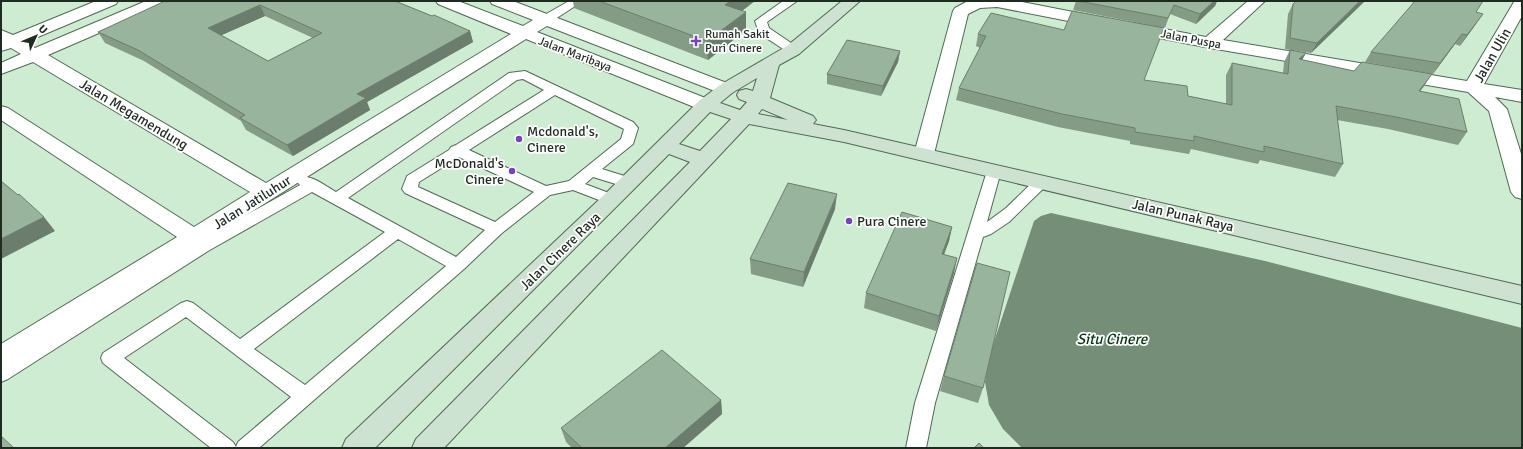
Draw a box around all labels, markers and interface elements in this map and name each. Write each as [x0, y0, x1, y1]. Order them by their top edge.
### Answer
north arrow [16, 16, 56, 56]
text: U [36, 22, 50, 37]
street label: Jalan Ulin [1470, 25, 1515, 85]
street label: Jalan Puspa [1160, 26, 1222, 53]
place label: Rumah Sakit Puri Cinere [705, 27, 769, 56]
street label: Jalan Maribaya [536, 34, 614, 75]
marker: Rumah Sakit Puri Cinere [690, 35, 702, 47]
street label: Jalan Megamendung [76, 75, 191, 154]
place label: Mcdonald's, Cinere [527, 123, 599, 156]
marker: Mcdonald's, Cinere [514, 134, 524, 144]
place label: McDonald's Cinere [435, 155, 504, 188]
marker: McDonald's Cinere [507, 166, 517, 176]
street label: Jalan Jatiluhur [210, 171, 295, 233]
street label: Jalan Punak Raya [1130, 196, 1235, 235]
street label: Jalan Cinere Raya [516, 209, 604, 294]
place label: Pura Cinere [857, 213, 926, 230]
marker: Pura Cinere [844, 216, 854, 226]
water label: Situ Cinere [1077, 330, 1149, 348]

